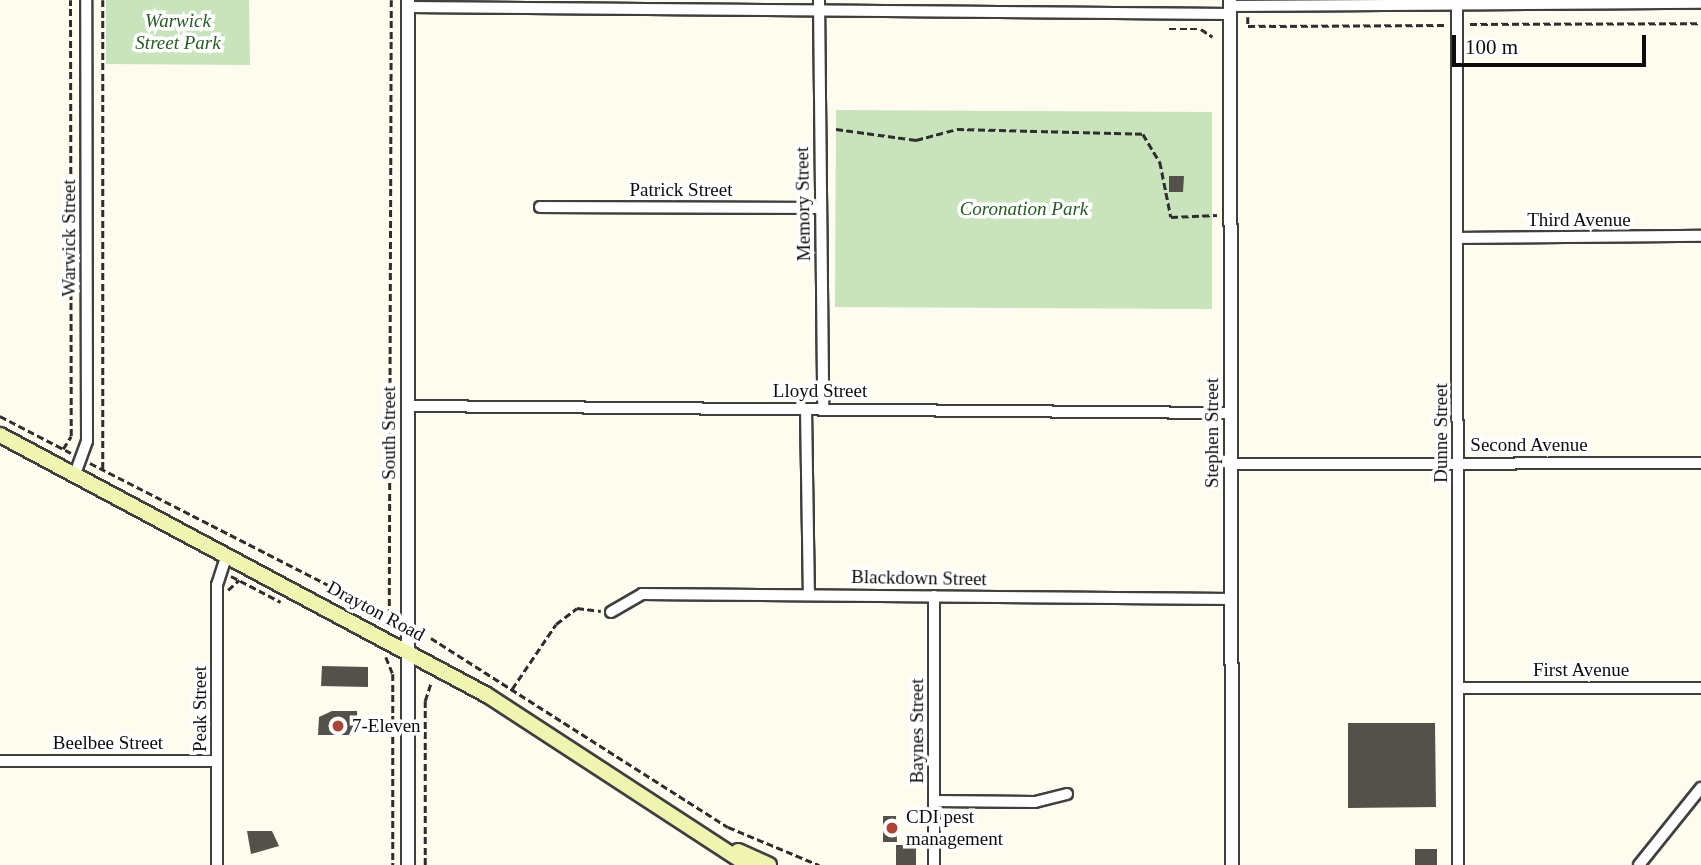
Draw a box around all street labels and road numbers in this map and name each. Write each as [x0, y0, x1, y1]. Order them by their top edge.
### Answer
street label: Memory Street [791, 147, 815, 261]
street label: Warwick Street [58, 179, 80, 297]
street label: Patrick Street [630, 179, 732, 201]
street label: Third Avenue [1527, 209, 1631, 231]
street label: Stephen Street [1201, 378, 1223, 488]
street label: Lloyd Street [773, 380, 867, 402]
street label: Dunne Street [1430, 383, 1452, 483]
street label: South Street [378, 386, 400, 480]
street label: Second Avenue [1470, 434, 1588, 456]
street label: Blackdown Street [851, 565, 987, 591]
street label: Drayton Road [323, 576, 429, 646]
street label: First Avenue [1532, 659, 1630, 681]
street label: Peak Street [189, 666, 211, 752]
street label: Baynes Street [906, 678, 928, 784]
street label: Beelbee Street [53, 732, 163, 754]

